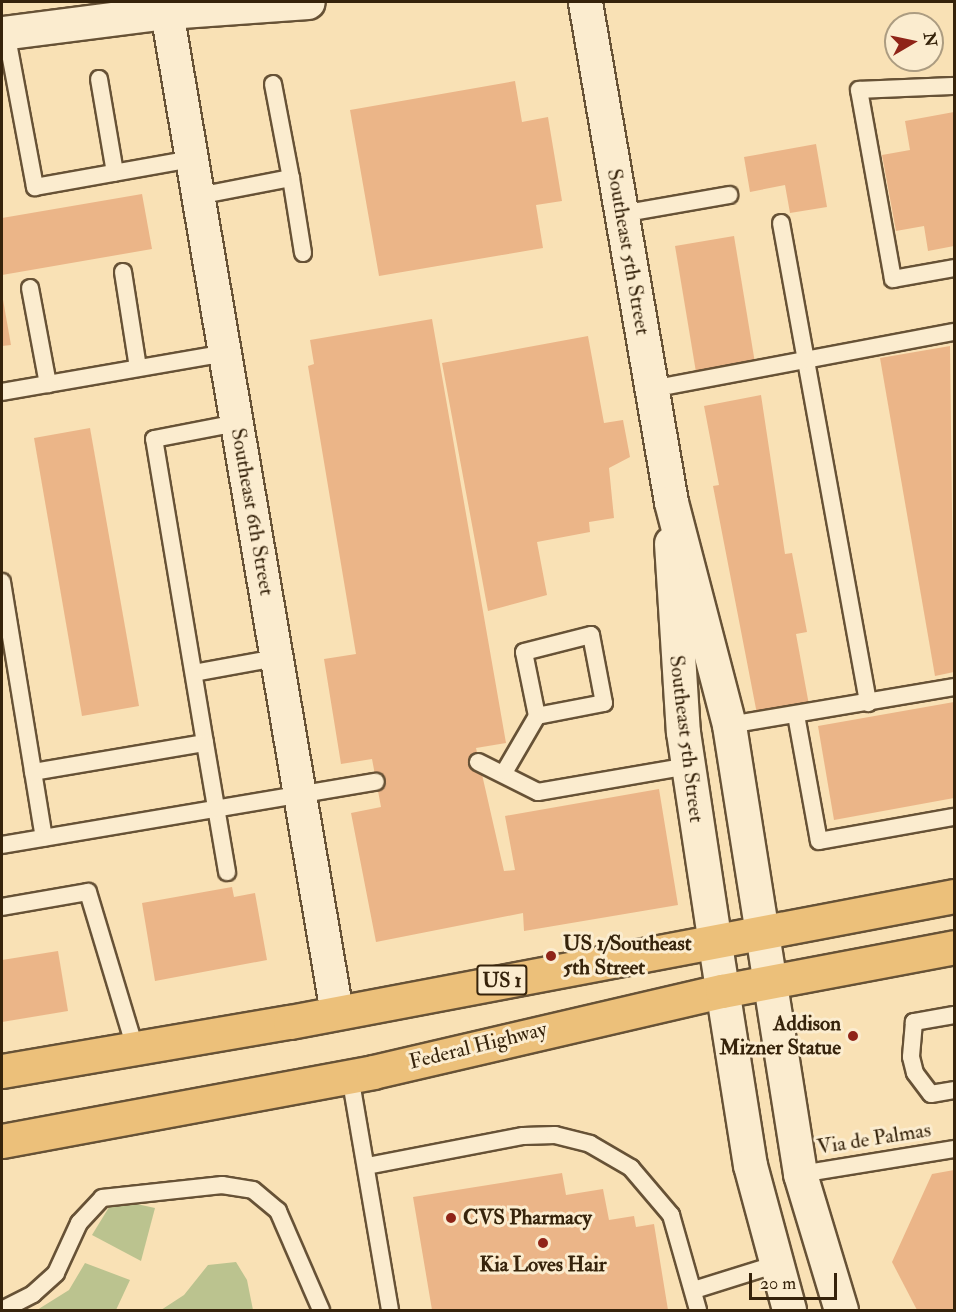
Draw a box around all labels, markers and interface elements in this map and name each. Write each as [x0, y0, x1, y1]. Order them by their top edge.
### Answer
north arrow [884, 12, 944, 72]
text: N [919, 31, 941, 48]
street label: Southeast 5th Street [601, 167, 655, 337]
street label: Southeast 6th Street [225, 426, 279, 598]
street label: Southeast 5th Street [663, 654, 709, 824]
place label: US 1/Southeast 5th Street [563, 931, 691, 981]
marker: US 1/Southeast 5th Street [544, 949, 558, 963]
road number: US 1 [475, 963, 529, 997]
place label: Addison Mizner Statue [720, 1011, 841, 1061]
street label: Federal Highway [406, 1017, 550, 1075]
marker: Addison Mizner Statue [846, 1029, 860, 1043]
street label: Via de Palmas [815, 1118, 933, 1160]
place label: CVS Pharmacy [463, 1205, 592, 1231]
marker: CVS Pharmacy [444, 1211, 458, 1225]
marker: Kia Loves Hair [536, 1236, 550, 1250]
place label: Kia Loves Hair [479, 1252, 607, 1278]
scale bar [752, 1261, 840, 1299]
text: 20 m [760, 1272, 796, 1295]

